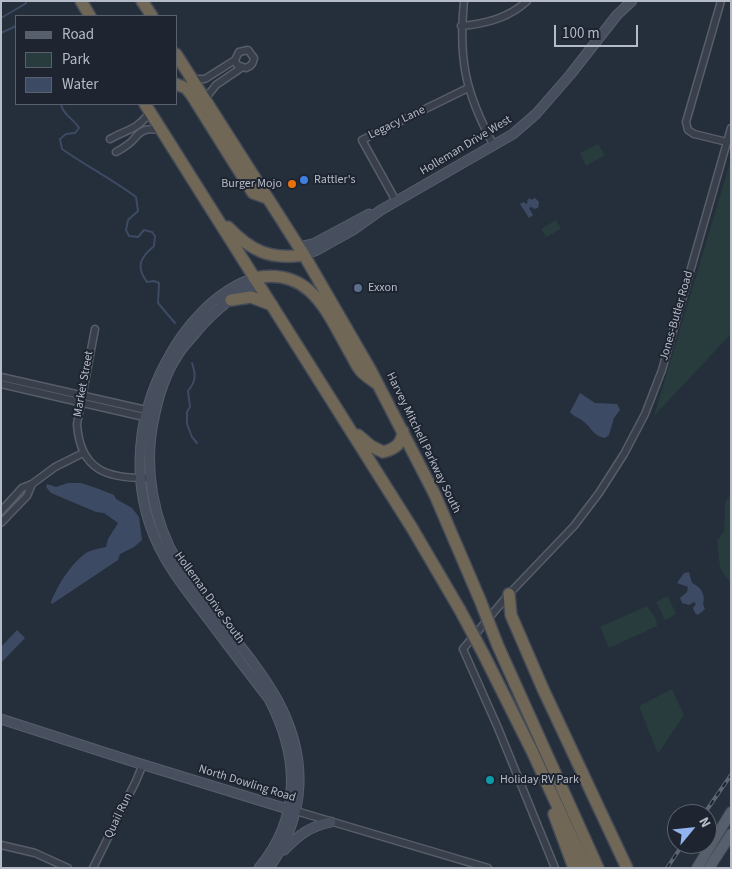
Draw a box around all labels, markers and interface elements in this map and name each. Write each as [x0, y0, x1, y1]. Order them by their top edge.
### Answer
legend [15, 15, 178, 105]
scale bar [557, 15, 641, 47]
text: 100 m [562, 23, 600, 44]
text: Road [62, 24, 94, 45]
text: Park [62, 49, 90, 70]
text: Water [62, 74, 98, 95]
street label: Legacy Lane [366, 103, 428, 143]
street label: Holleman Drive West [418, 113, 514, 179]
place label: Rattler's [314, 173, 355, 187]
marker: Rattler's [298, 174, 310, 186]
place label: Burger Mojo [221, 177, 282, 191]
marker: Burger Mojo [286, 178, 298, 190]
street label: Jones-Butler Road [657, 270, 697, 362]
place label: Exxon [368, 281, 398, 295]
marker: Exxon [352, 282, 364, 294]
street label: Market Street [71, 350, 97, 418]
street label: Harvey Mitchell Parkway South [383, 370, 463, 516]
street label: Holleman Drive South [171, 549, 247, 647]
street label: North Dowling Road [197, 762, 297, 806]
place label: Holiday RV Park [500, 773, 579, 787]
marker: Holiday RV Park [484, 774, 496, 786]
street label: Quail Run [102, 791, 136, 841]
north arrow [667, 804, 717, 854]
text: N [693, 814, 715, 831]

